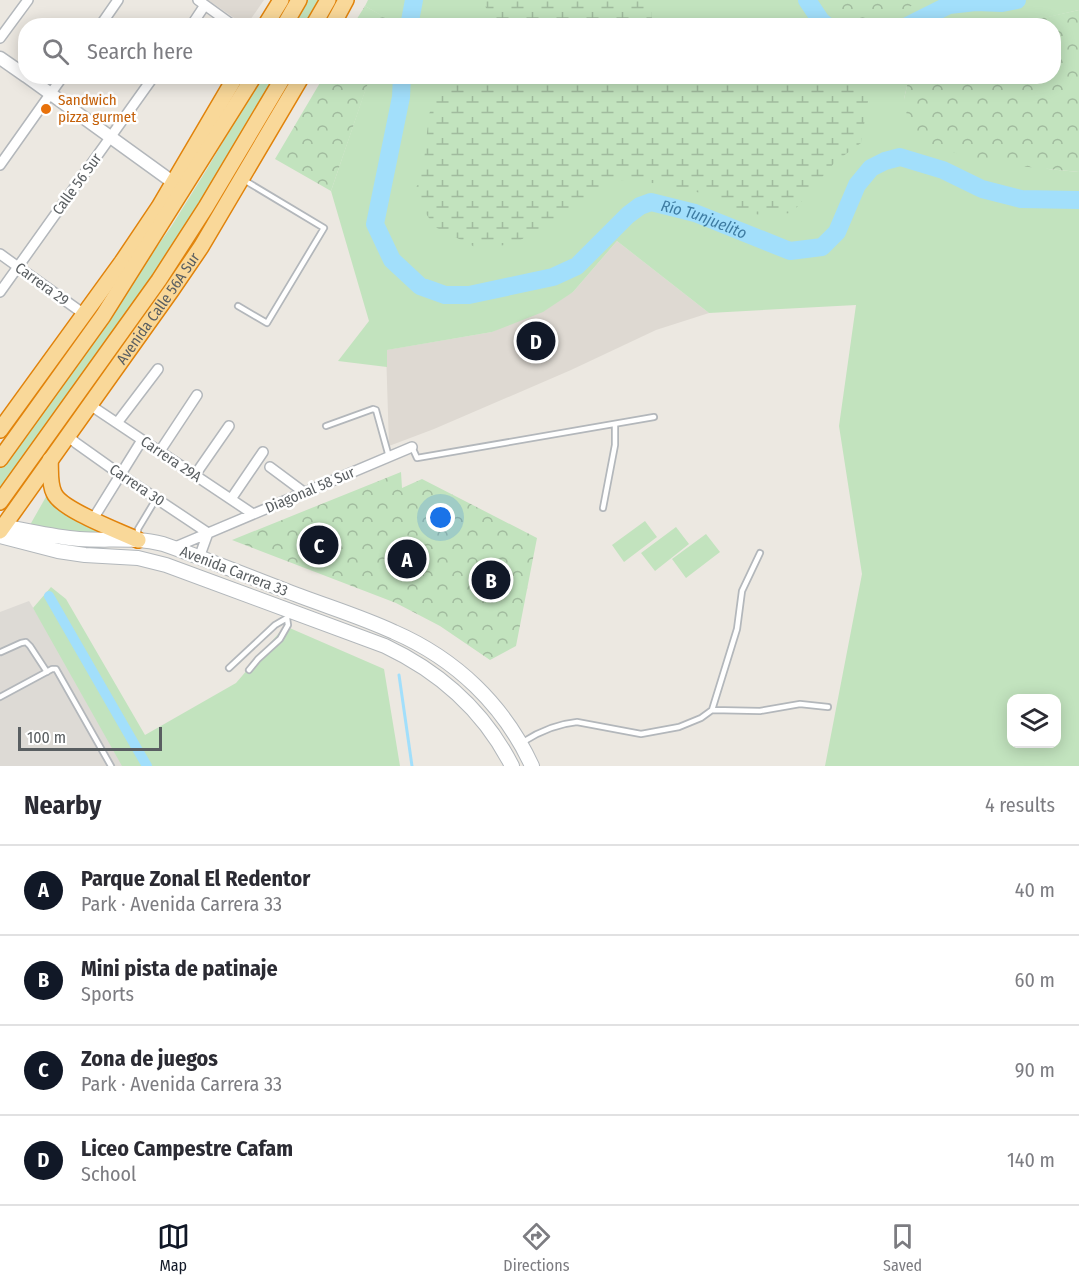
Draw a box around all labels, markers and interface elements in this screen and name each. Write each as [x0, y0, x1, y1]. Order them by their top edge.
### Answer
search box [18, 18, 1061, 84]
icon: search [39, 35, 72, 68]
text: Search here [87, 38, 193, 65]
place label: Sandwich pizza gurmet [58, 91, 136, 126]
marker: Sandwich pizza gurmet [39, 102, 53, 116]
street label: Calle 56 Sur [49, 149, 106, 218]
water label: Río Tunjuelito [659, 196, 750, 243]
street label: Avenida Calle 56A Sur [113, 249, 204, 368]
street label: Carrera 29 [12, 259, 72, 309]
pin: D [516, 318, 556, 364]
street label: Carrera 29A [137, 432, 205, 486]
street label: Carrera 30 [106, 460, 168, 510]
street label: Diagonal 58 Sur [263, 463, 358, 517]
your location [426, 503, 455, 532]
pin: C [300, 522, 338, 568]
pin: A [388, 536, 426, 582]
street label: Avenida Carrera 33 [178, 542, 291, 600]
pin: B [472, 558, 510, 602]
map controls [1007, 694, 1061, 748]
button: layers [1007, 694, 1061, 748]
scale bar [18, 724, 162, 752]
text: 100 m [27, 728, 66, 747]
text: Nearby [24, 790, 101, 821]
text: 4 results [985, 793, 1055, 817]
text: Parque Zonal El Redentor [81, 865, 310, 892]
text: A [38, 878, 49, 902]
text: 40 m [1015, 878, 1055, 902]
text: Park · Avenida Carrera 33 [81, 892, 282, 916]
text: Mini pista de patinaje [81, 955, 278, 982]
text: B [38, 968, 49, 992]
text: 60 m [1015, 968, 1055, 992]
text: Sports [81, 982, 134, 1006]
text: Zona de juegos [81, 1045, 218, 1072]
text: C [38, 1058, 49, 1082]
text: 90 m [1015, 1058, 1055, 1082]
text: Park · Avenida Carrera 33 [81, 1072, 282, 1096]
text: Liceo Campestre Cafam [81, 1135, 293, 1162]
text: D [38, 1148, 49, 1172]
text: 140 m [1007, 1148, 1055, 1172]
text: School [81, 1162, 136, 1186]
tab: Map [157, 1220, 190, 1275]
tab: Directions [503, 1220, 570, 1275]
tab: Saved [883, 1220, 922, 1275]

